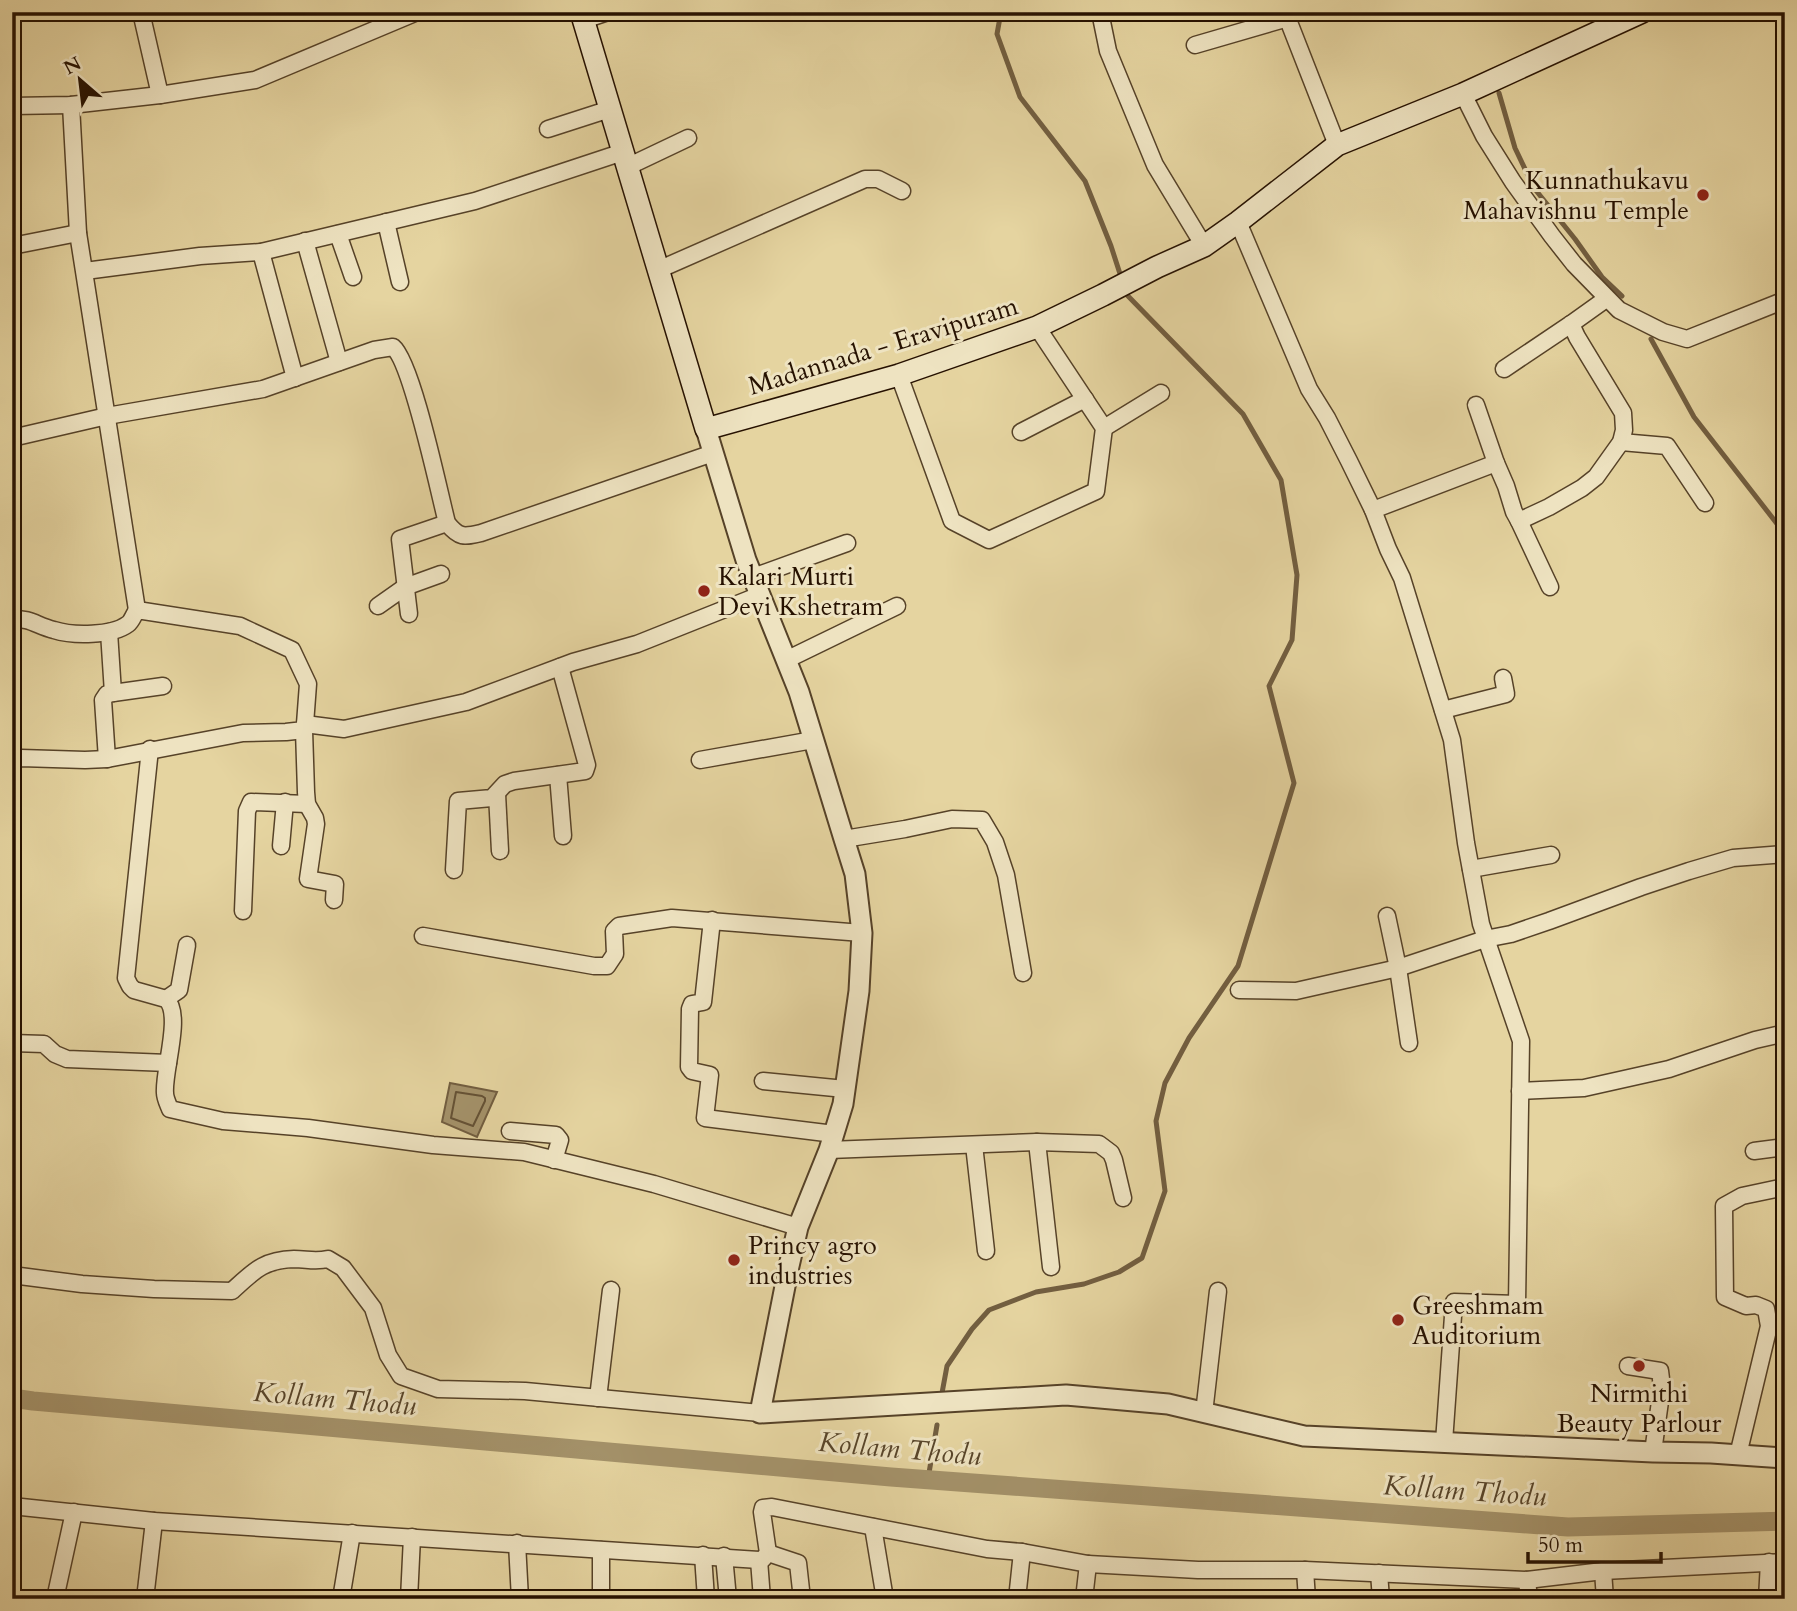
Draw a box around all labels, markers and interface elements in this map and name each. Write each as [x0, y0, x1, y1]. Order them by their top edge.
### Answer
north arrow [46, 46, 116, 116]
text: N [59, 50, 86, 81]
place label: Kunnathukavu Mahavishnu Temple [1463, 163, 1689, 228]
marker: Kunnathukavu Mahavishnu Temple [1695, 187, 1711, 203]
street label: Madannada - Eravipuram [744, 288, 1022, 404]
place label: Kalari Murti Devi Kshetram [718, 559, 883, 624]
marker: Kalari Murti Devi Kshetram [696, 583, 712, 599]
place label: Princy agro industries [748, 1228, 877, 1293]
marker: Princy agro industries [726, 1252, 742, 1268]
place label: Greeshmam Auditorium [1412, 1288, 1544, 1353]
marker: Greeshmam Auditorium [1390, 1312, 1406, 1328]
marker: Nirmithi Beauty Parlour [1631, 1358, 1647, 1374]
water label: Kollam Thodu [252, 1373, 418, 1425]
place label: Nirmithi Beauty Parlour [1557, 1376, 1722, 1441]
water label: Kollam Thodu [817, 1423, 983, 1475]
water label: Kollam Thodu [1382, 1466, 1548, 1516]
scale bar [1528, 1520, 1660, 1564]
text: 50 m [1538, 1531, 1583, 1560]

